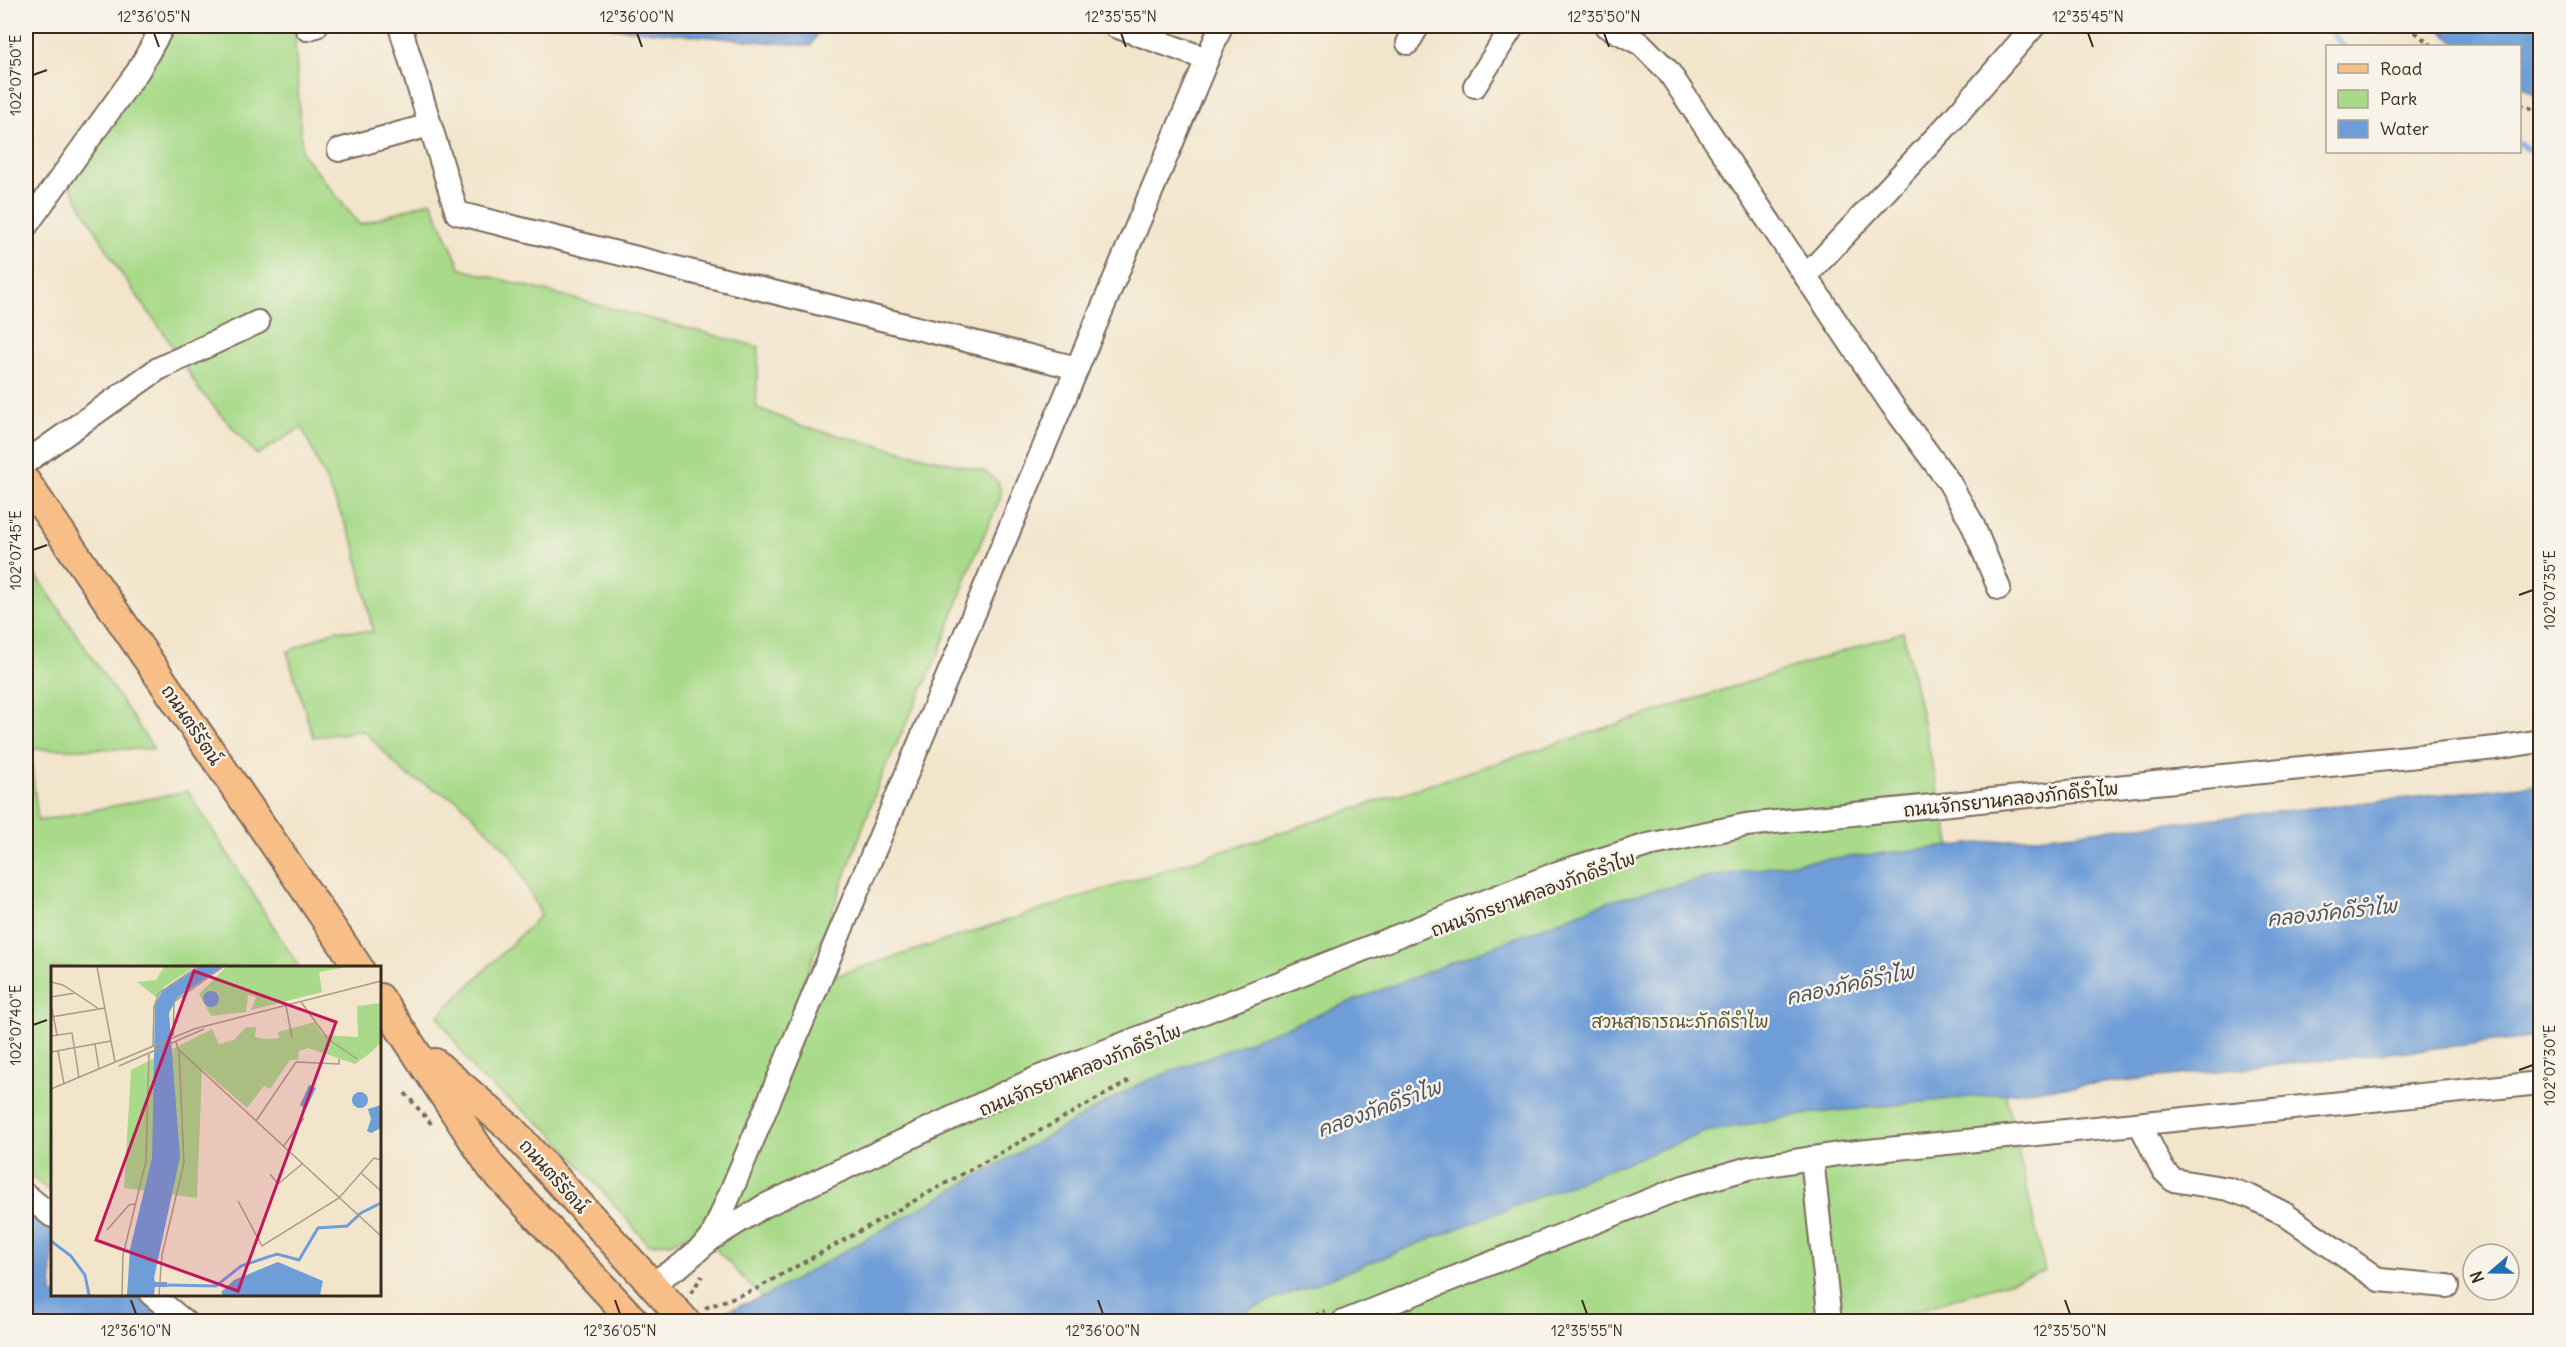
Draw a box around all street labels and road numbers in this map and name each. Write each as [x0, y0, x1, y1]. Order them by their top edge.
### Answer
street label: ถนนตรีรัตน์ [157, 680, 228, 770]
street label: ถนนจักรยานคลองภักดีรำไพ [1902, 775, 2120, 822]
street label: ถนนจักรยานคลองภักดีรำไพ [1427, 845, 1639, 942]
street label: ถนนจักรยานคลองภักดีรำไพ [975, 1018, 1185, 1121]
street label: ถนนตรีรัตน์ [515, 1133, 594, 1218]

